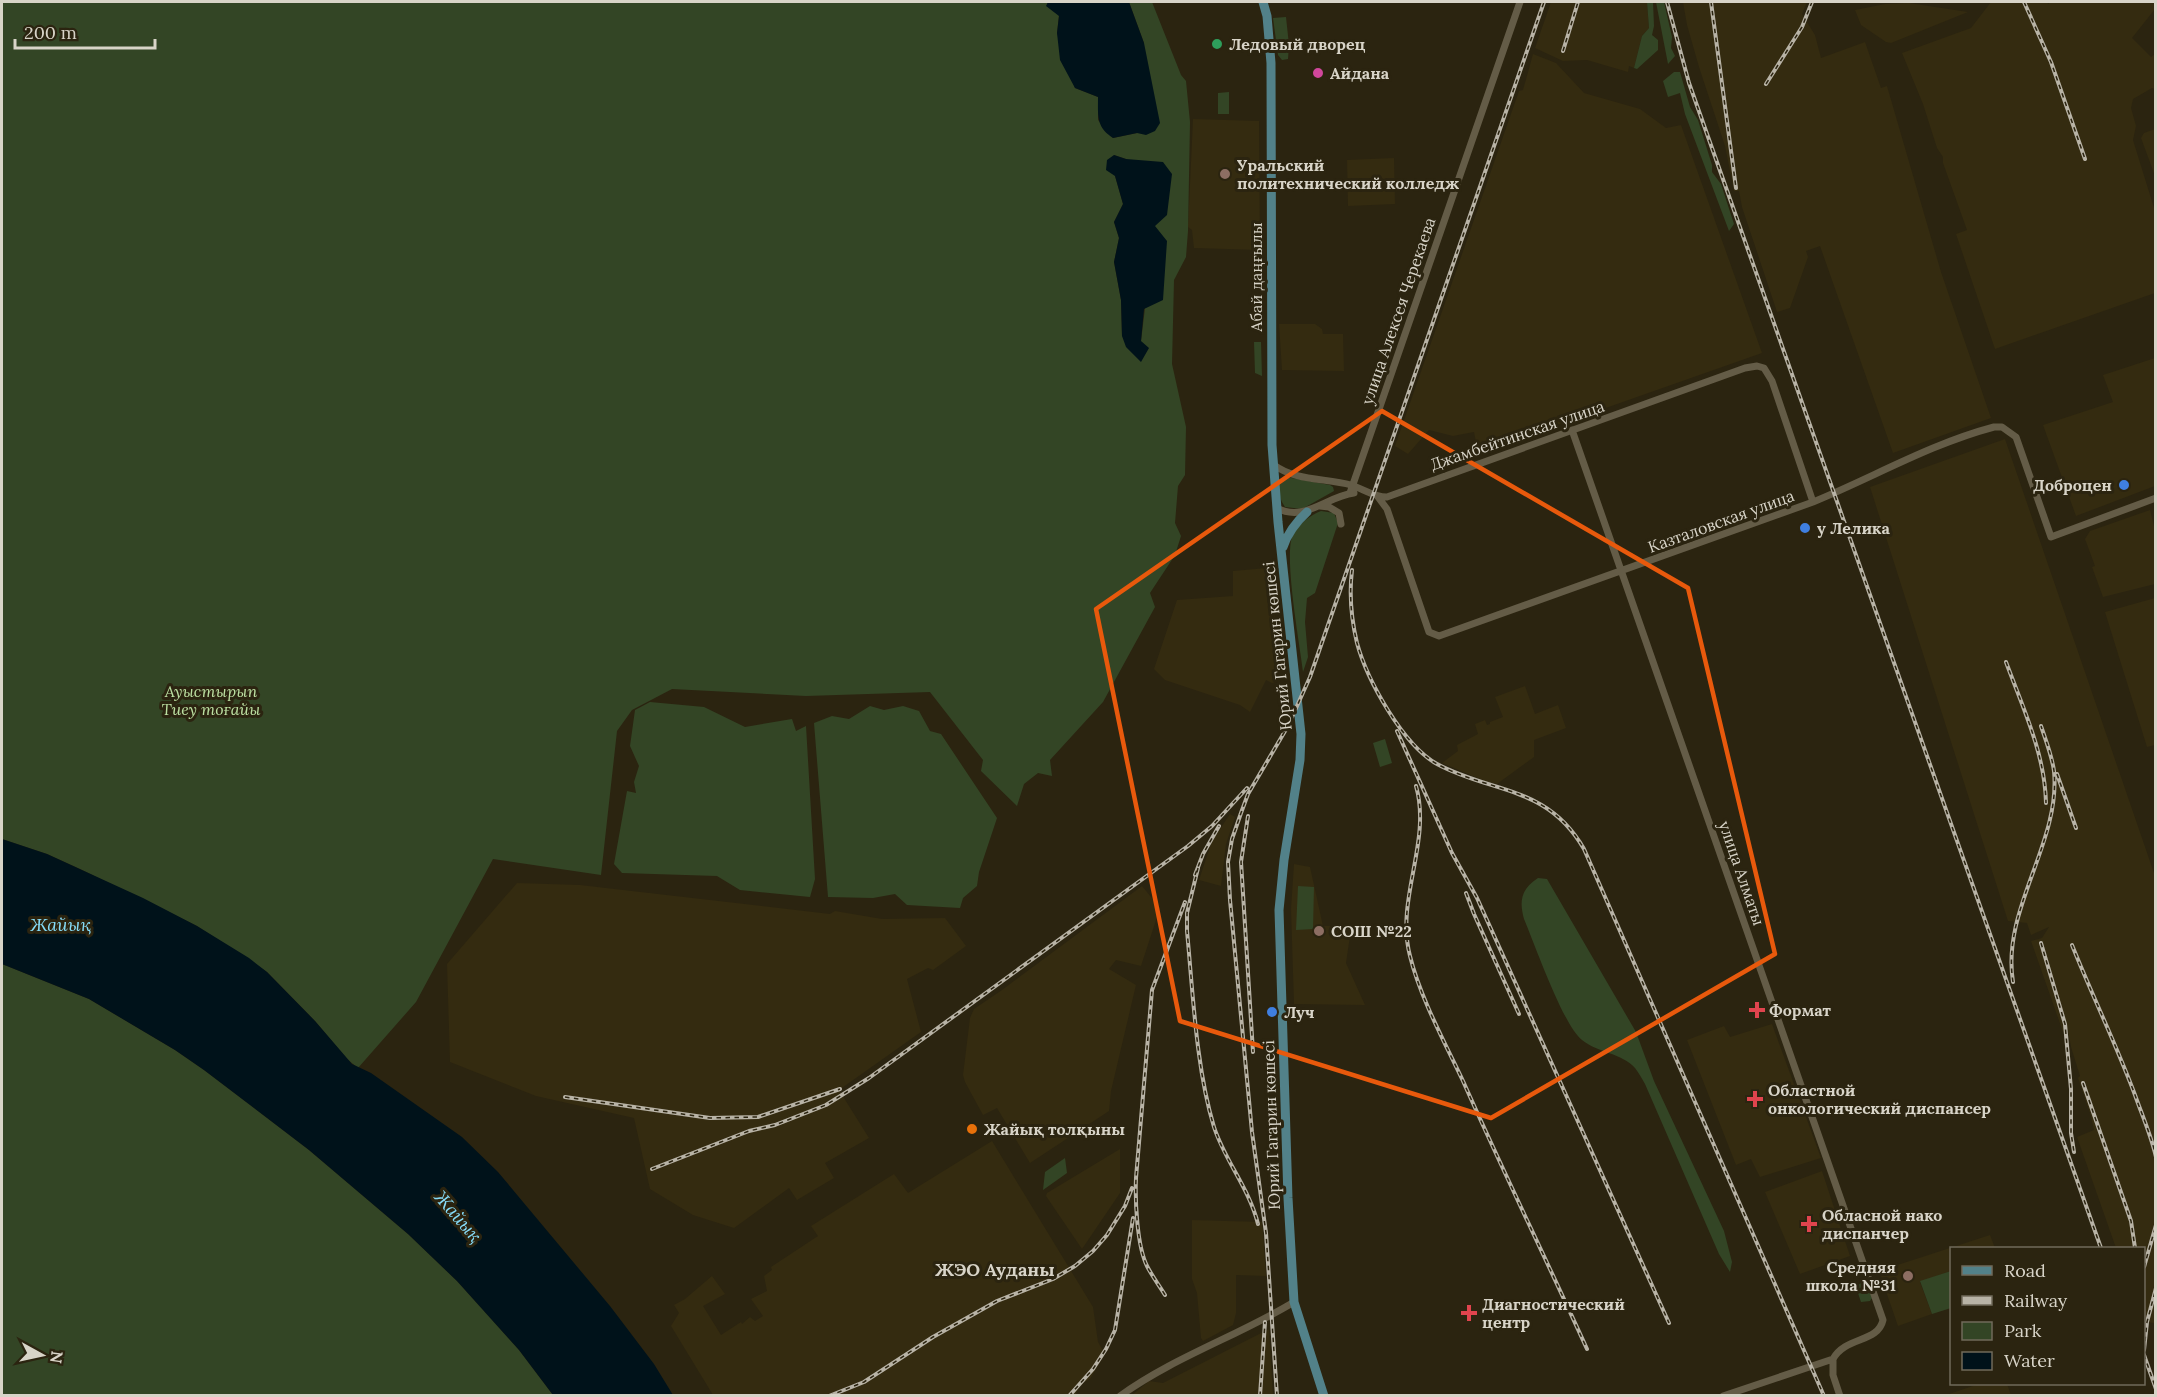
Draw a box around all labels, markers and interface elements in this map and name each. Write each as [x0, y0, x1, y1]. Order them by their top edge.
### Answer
scale bar [15, 12, 154, 50]
text: 200 m [24, 21, 77, 44]
place label: Ледовый дворец [1229, 34, 1365, 54]
marker: Ледовый дворец [1210, 37, 1224, 51]
place label: Айдана [1330, 63, 1390, 83]
marker: Айдана [1311, 66, 1325, 80]
place label: Уральский политехнический колледж [1237, 155, 1459, 193]
marker: Уральский политехнический колледж [1218, 167, 1232, 181]
street label: улица Алексея Черекаева [1357, 215, 1439, 407]
street label: Абай даңғылы [1246, 222, 1266, 333]
street label: Джамбейтинская улица [1427, 396, 1607, 474]
place label: Доброцен [2033, 475, 2112, 495]
marker: Доброцен [2117, 478, 2131, 492]
street label: Казталовская улица [1645, 485, 1797, 557]
place label: у Лелика [1817, 518, 1891, 538]
marker: у Лелика [1798, 521, 1812, 535]
street label: Юрий Гагарин көшесі [1258, 561, 1296, 731]
park label: Ауыстырып Тиеу тоғайы [161, 681, 261, 719]
street label: улица Алматы [1715, 818, 1769, 928]
water label: Жайық [29, 913, 92, 936]
place label: СОШ №22 [1331, 921, 1412, 941]
marker: СОШ №22 [1312, 924, 1326, 938]
place label: Формат [1769, 1000, 1832, 1020]
place label: Луч [1284, 1002, 1314, 1022]
marker: Формат [1750, 1003, 1764, 1017]
marker: Луч [1265, 1005, 1279, 1019]
street label: Юрий Гагарин көшесі [1258, 1040, 1284, 1210]
place label: Областной онкологический диспансер [1768, 1080, 1991, 1118]
marker: Областной онкологический диспансер [1746, 1090, 1764, 1108]
place label: Жайық толқыны [984, 1119, 1125, 1139]
marker: Жайық толқыны [965, 1122, 979, 1136]
water label: Жайық [429, 1185, 487, 1247]
place label: Обласной нако диспанчер [1822, 1205, 1942, 1243]
marker: Обласной нако диспанчер [1800, 1215, 1818, 1233]
legend [1950, 1247, 2145, 1385]
place label: Средняя школа №31 [1806, 1257, 1896, 1295]
district label: ЖЭО Ауданы [935, 1258, 1055, 1281]
text: Road [2004, 1259, 2046, 1282]
marker: Средняя школа №31 [1901, 1269, 1915, 1283]
text: Railway [2004, 1289, 2068, 1312]
place label: Диагностический центр [1482, 1294, 1625, 1332]
marker: Диагностический центр [1460, 1304, 1478, 1322]
text: Park [2004, 1319, 2042, 1342]
north arrow [12, 1325, 72, 1385]
text: Water [2004, 1349, 2055, 1372]
text: N [46, 1350, 68, 1365]

